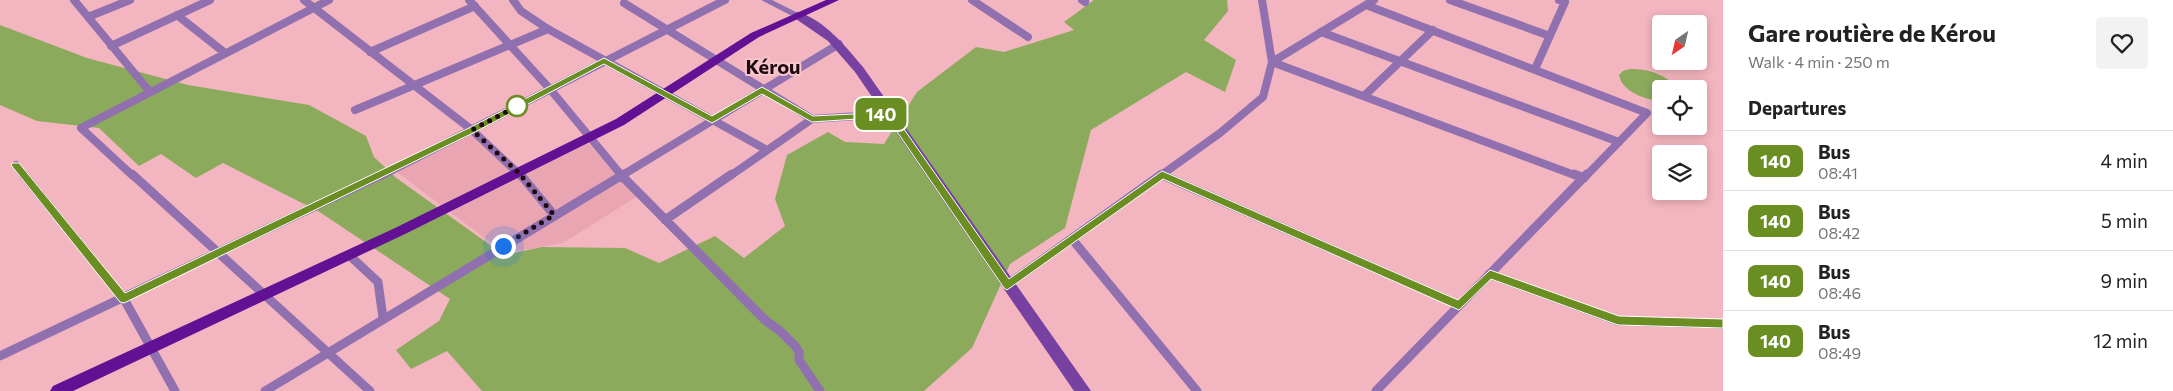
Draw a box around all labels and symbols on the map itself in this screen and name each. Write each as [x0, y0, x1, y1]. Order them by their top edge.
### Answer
north arrow [1652, 15, 1708, 70]
district label: Kérou [746, 54, 801, 78]
unlabelled marker [506, 95, 528, 117]
line badge: 140 [852, 98, 910, 130]
your location [491, 234, 516, 259]

